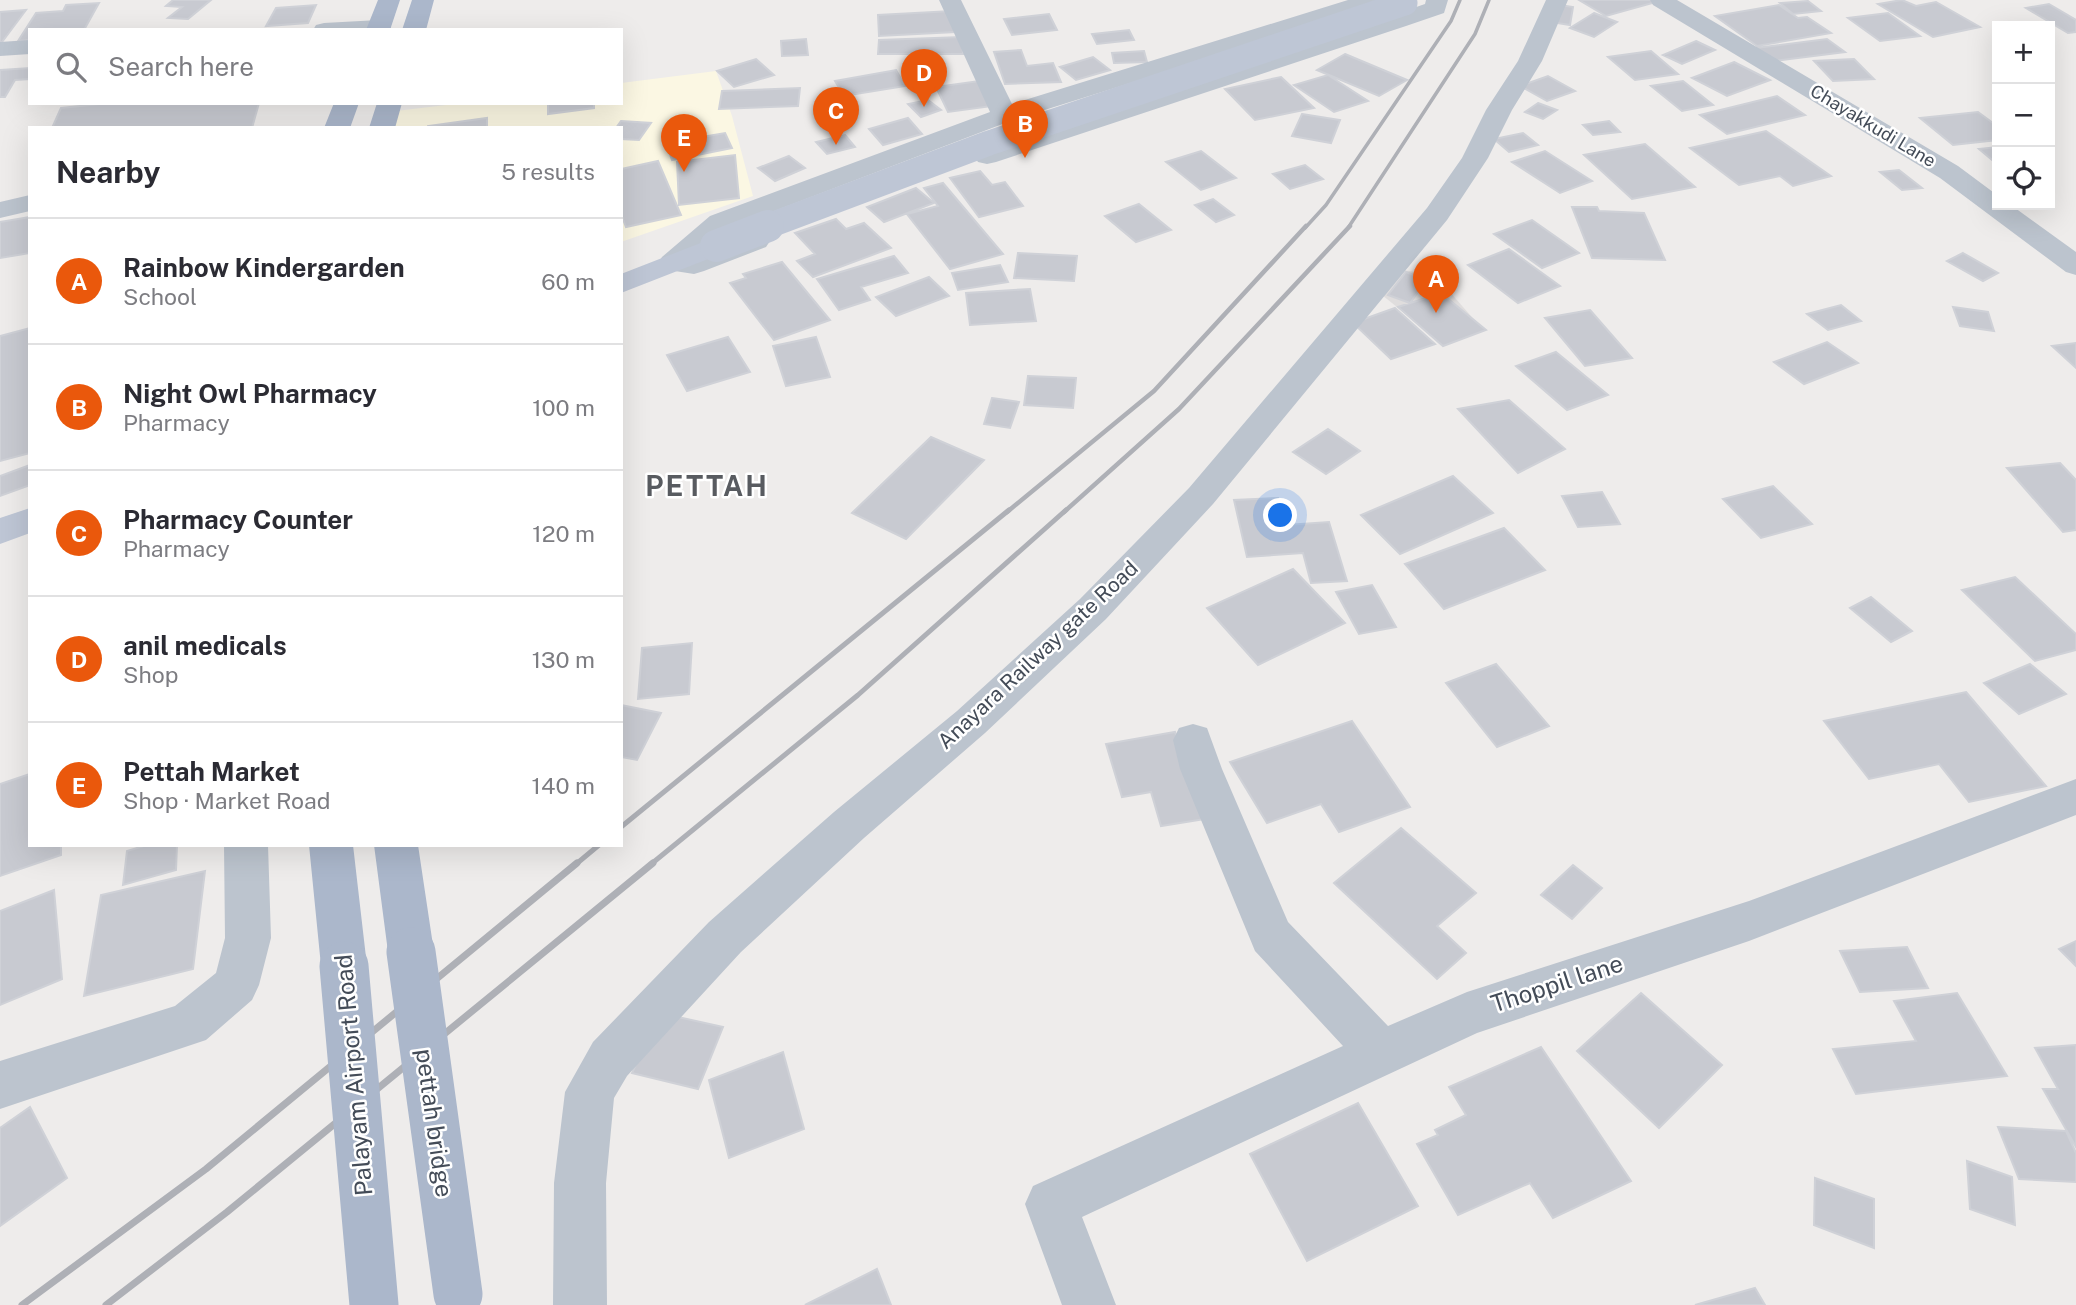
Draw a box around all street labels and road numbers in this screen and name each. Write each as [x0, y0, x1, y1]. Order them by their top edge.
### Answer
street label: Chayakkudi Lane [1807, 80, 1940, 171]
street label: Anayara Railway gate Road [932, 555, 1143, 754]
street label: Thoppil lane [1487, 949, 1626, 1018]
street label: Palayam Airport Road [329, 953, 378, 1197]
street label: pettah bridge [411, 1047, 459, 1199]

